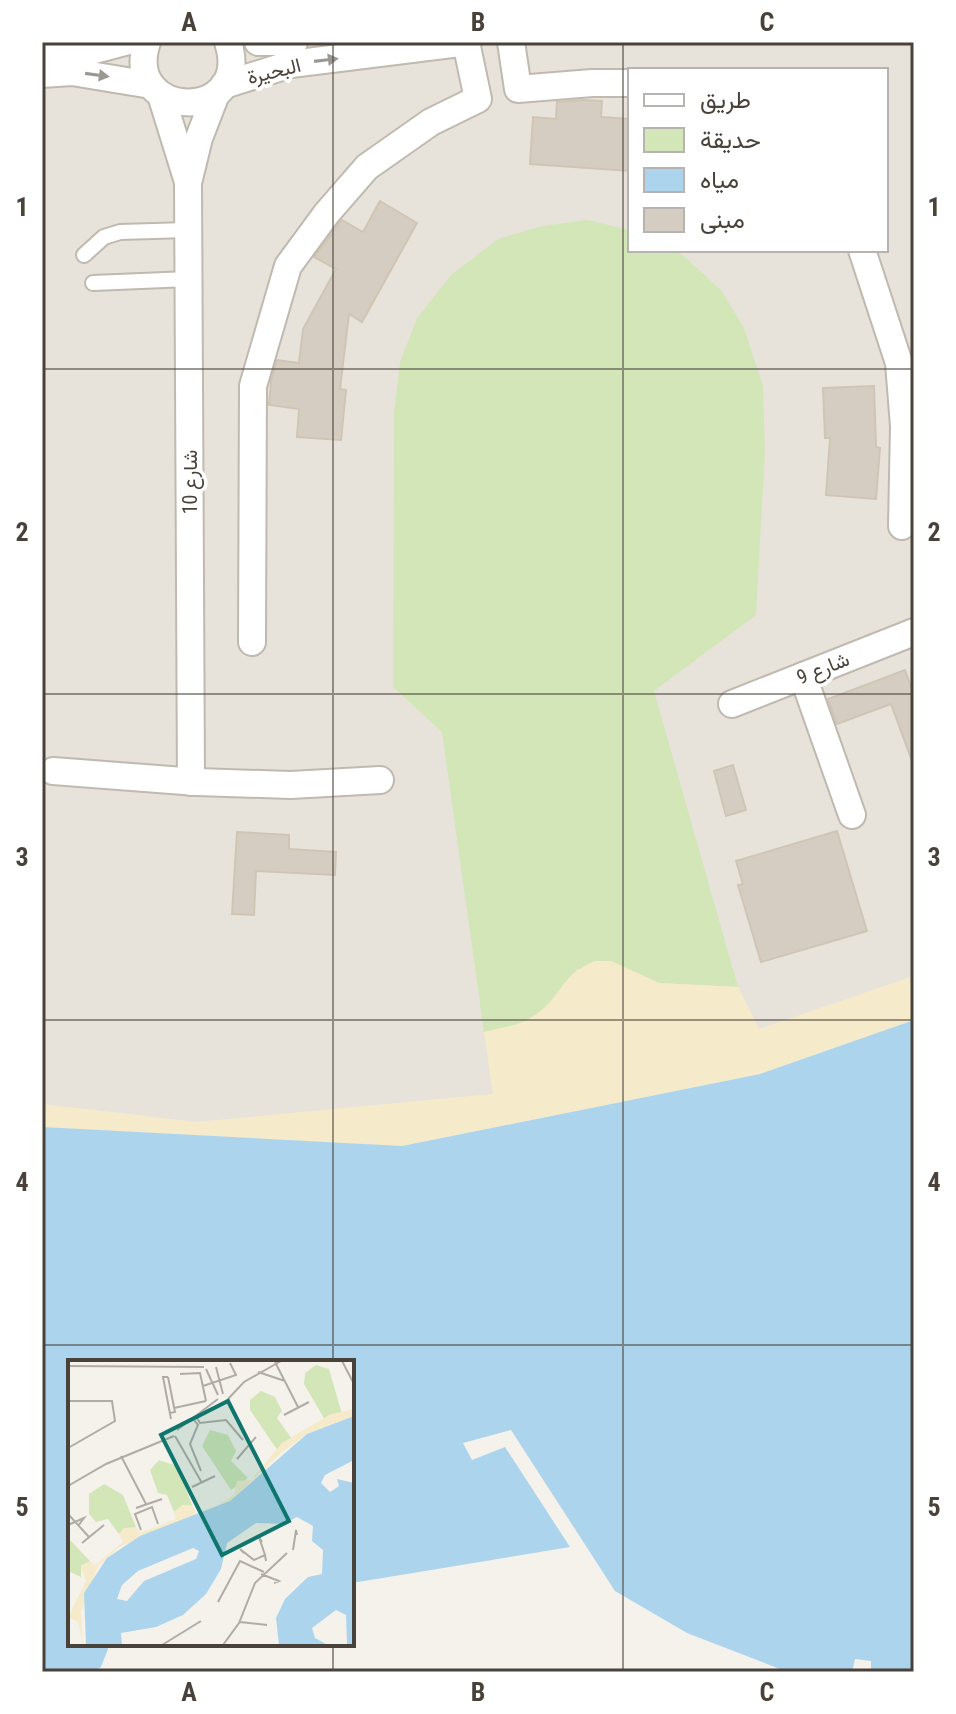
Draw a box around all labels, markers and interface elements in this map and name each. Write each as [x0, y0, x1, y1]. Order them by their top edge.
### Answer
text: A [181, 7, 197, 37]
text: B [471, 7, 485, 37]
text: C [760, 7, 775, 37]
street label: البحيرة [245, 53, 304, 90]
one-way arrow [314, 53, 339, 66]
legend [628, 68, 888, 252]
one-way arrow [85, 69, 110, 82]
text: طريق [700, 86, 751, 115]
text: حديقة [700, 126, 761, 154]
text: مياه [700, 166, 739, 194]
text: 1 [15, 192, 29, 222]
text: 1 [927, 192, 941, 222]
text: مبنى [700, 206, 745, 234]
street label: شارع 10 [178, 450, 204, 514]
text: 2 [15, 517, 29, 547]
text: 2 [927, 517, 941, 547]
street label: شارع 9 [793, 647, 854, 691]
text: 3 [15, 842, 29, 872]
text: 3 [927, 842, 941, 872]
text: 4 [15, 1167, 29, 1197]
text: 4 [927, 1167, 941, 1197]
inset map [68, 1360, 354, 1646]
text: 5 [15, 1492, 29, 1522]
text: 5 [927, 1492, 941, 1522]
text: A [181, 1677, 197, 1707]
text: B [471, 1677, 485, 1707]
text: C [760, 1677, 775, 1707]

